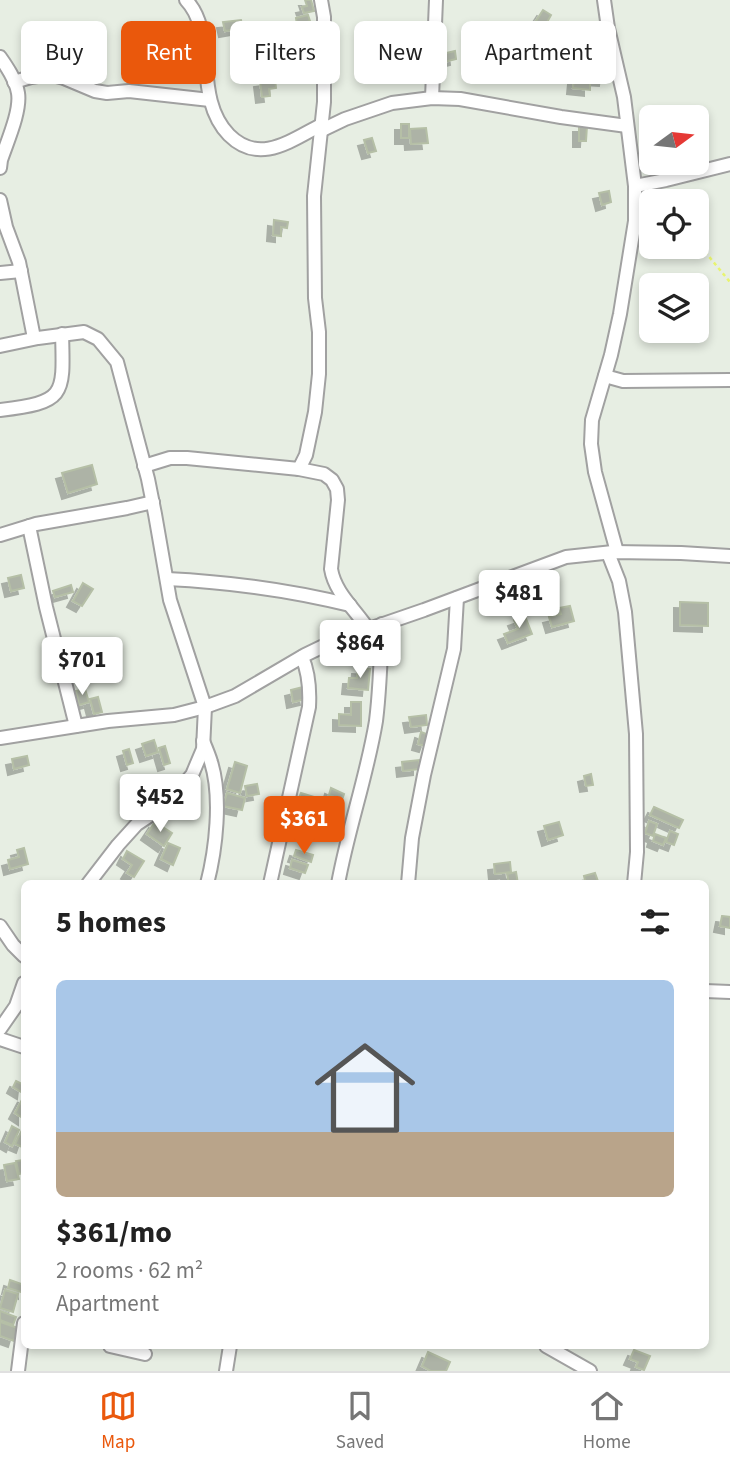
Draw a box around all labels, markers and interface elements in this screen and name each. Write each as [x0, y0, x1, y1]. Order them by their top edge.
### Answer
chip: Buy [21, 21, 107, 84]
chip: Rent [121, 21, 216, 84]
chip: Filters [230, 21, 340, 84]
chip: New [354, 21, 447, 84]
chip: Apartment [461, 21, 616, 84]
north arrow [639, 105, 709, 175]
map controls [639, 105, 709, 343]
button: locate [639, 189, 709, 259]
button: layers [639, 273, 709, 343]
pin: $481 [478, 570, 560, 630]
text: $481 [495, 576, 543, 609]
pin: $864 [319, 620, 401, 680]
text: $864 [336, 626, 384, 659]
pin: $701 [41, 638, 123, 697]
text: $701 [58, 643, 106, 676]
pin: $452 [119, 774, 201, 834]
text: $452 [136, 780, 184, 813]
pin: $361 [263, 796, 345, 856]
text: $361 [280, 802, 328, 835]
text: 5 homes [56, 901, 166, 944]
icon: filters [636, 903, 674, 941]
icon: home [302, 1025, 428, 1151]
text: $361/mo [56, 1211, 172, 1254]
text: 2 rooms · 62 m² [56, 1254, 203, 1287]
text: Apartment [56, 1287, 159, 1320]
tab: Map [99, 1387, 137, 1456]
tab: Saved [336, 1387, 384, 1456]
tab: Home [583, 1387, 631, 1456]

